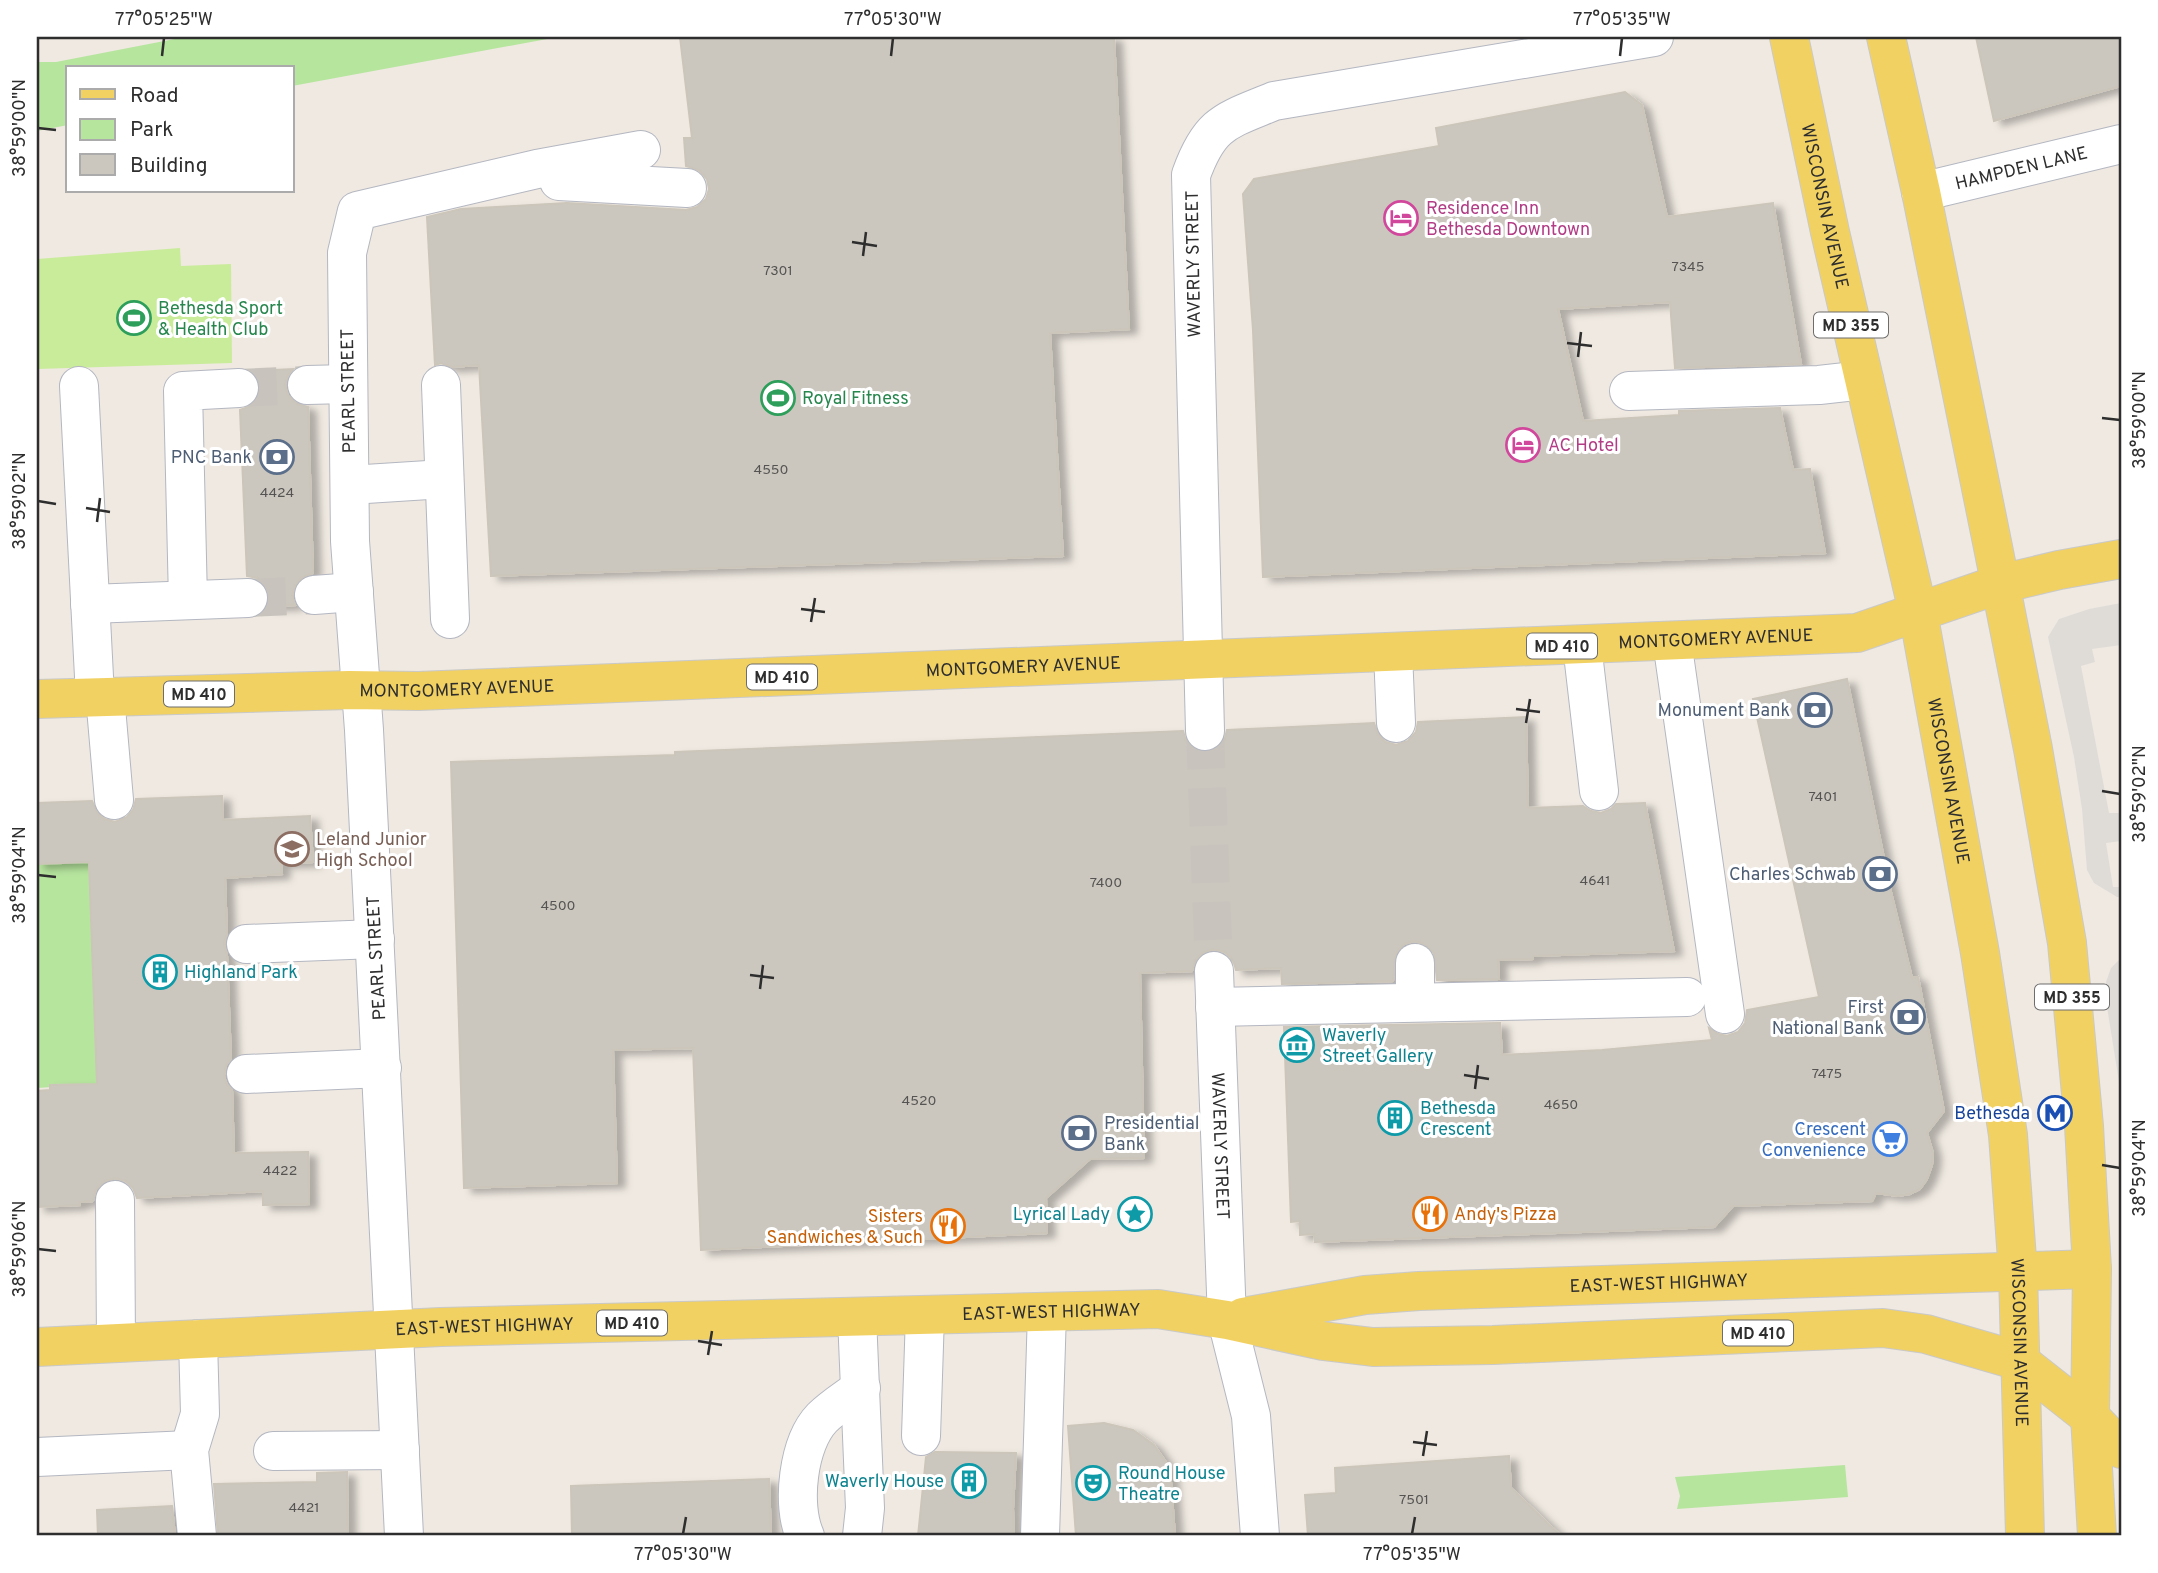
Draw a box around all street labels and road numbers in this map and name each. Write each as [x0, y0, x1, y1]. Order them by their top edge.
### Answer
street label: WISCONSIN AVENUE [1795, 122, 1853, 292]
street label: HAMPDEN LANE [1953, 142, 2090, 196]
street label: WAVERLY STREET [1182, 190, 1207, 338]
road number: MD 355 [1814, 312, 1888, 338]
street label: PEARL STREET [337, 328, 362, 454]
street label: MONTGOMERY AVENUE [1618, 625, 1814, 656]
road number: MD 410 [1527, 634, 1597, 659]
street label: MONTGOMERY AVENUE [925, 653, 1121, 684]
road number: MD 410 [747, 664, 817, 690]
street label: MONTGOMERY AVENUE [359, 676, 555, 704]
road number: MD 410 [164, 681, 234, 706]
street label: WISCONSIN AVENUE [1921, 696, 1974, 866]
street label: PEARL STREET [363, 895, 392, 1021]
road number: MD 355 [2035, 984, 2109, 1009]
street label: WAVERLY STREET [1205, 1072, 1233, 1220]
street label: WISCONSIN AVENUE [2004, 1258, 2032, 1427]
street label: EAST-WEST HIGHWAY [1569, 1270, 1748, 1299]
street label: EAST-WEST HIGHWAY [962, 1299, 1141, 1327]
road number: MD 410 [597, 1310, 667, 1336]
street label: EAST-WEST HIGHWAY [395, 1314, 574, 1342]
road number: MD 410 [1723, 1320, 1793, 1345]

